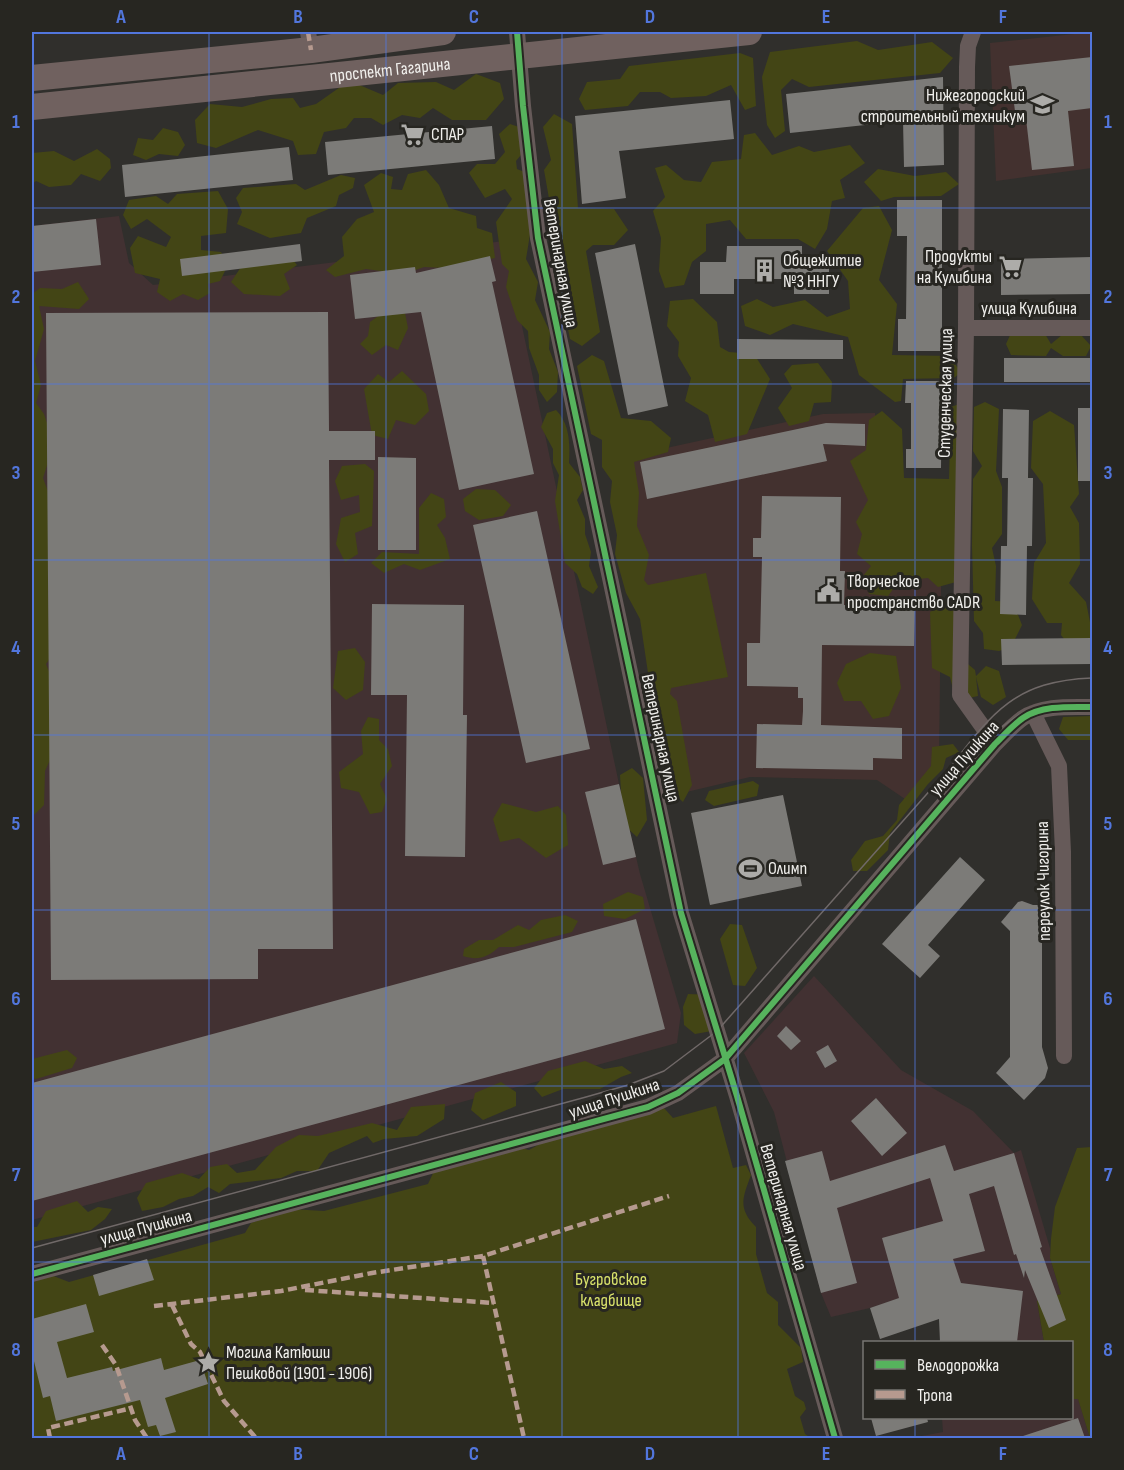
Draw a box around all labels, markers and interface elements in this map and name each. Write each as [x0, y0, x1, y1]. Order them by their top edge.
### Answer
text: A [115, 5, 126, 29]
text: B [293, 5, 303, 29]
text: C [469, 5, 479, 29]
text: D [645, 5, 655, 29]
text: E [822, 5, 830, 29]
text: F [999, 5, 1007, 29]
street label: проспект Гагарина [329, 53, 452, 87]
place label: Нижегородский строительный техникум [861, 85, 1025, 127]
school or university icon: Нижегородский строительный техникум [1030, 92, 1056, 118]
text: 1 [12, 110, 20, 134]
text: 1 [1104, 110, 1112, 134]
supermarket icon: СПАР [400, 121, 426, 147]
place label: СПАР [431, 124, 465, 145]
street label: Ветеринарная улица [539, 197, 582, 329]
place label: Продукты на Кулибина [917, 246, 992, 288]
place label: Общежитие №3 ННГУ [783, 250, 862, 292]
supermarket icon: Продукты на Кулибина [997, 253, 1023, 279]
building icon: Общежитие №3 ННГУ [752, 257, 778, 283]
text: 2 [12, 285, 20, 309]
text: 2 [1104, 285, 1112, 309]
street label: улица Кулибина [981, 298, 1077, 319]
street label: Студенческая улица [934, 328, 957, 458]
text: 3 [12, 461, 21, 485]
text: 3 [1104, 461, 1113, 485]
place label: Творческое пространство CADR [847, 571, 980, 613]
public building icon: Творческое пространство CADR [816, 578, 842, 604]
text: 4 [11, 636, 21, 660]
text: 4 [1103, 636, 1113, 660]
street label: Ветеринарная улица [637, 672, 684, 804]
street label: улица Пушкина [925, 716, 1004, 800]
text: 5 [12, 812, 21, 836]
text: 5 [1104, 812, 1113, 836]
street label: переулок Чигорина [1032, 821, 1055, 941]
sports icon: Олимп [737, 855, 763, 881]
place label: Олимп [768, 858, 807, 879]
text: 6 [11, 987, 21, 1011]
text: 6 [1103, 987, 1113, 1011]
street label: улица Пушкина [566, 1074, 662, 1123]
street label: Ветеринарная улица [755, 1142, 812, 1273]
text: 7 [12, 1163, 21, 1187]
text: 7 [1104, 1163, 1113, 1187]
street label: улица Пушкина [98, 1205, 194, 1250]
park label: Бугровское кладбище [575, 1269, 647, 1311]
text: 8 [11, 1338, 21, 1362]
text: 8 [1103, 1338, 1113, 1362]
legend [863, 1341, 1073, 1419]
place label: Могила Катюши Пешковой (1901 - 1906) [226, 1342, 372, 1384]
place icon: Могила Катюши Пешковой (1901 - 1906) [195, 1349, 221, 1375]
text: Велодорожка [917, 1355, 999, 1376]
text: Тропа [917, 1385, 953, 1406]
text: A [115, 1442, 126, 1466]
text: B [293, 1442, 303, 1466]
text: C [469, 1442, 479, 1466]
text: D [645, 1442, 655, 1466]
text: E [822, 1442, 830, 1466]
text: F [999, 1442, 1007, 1466]

